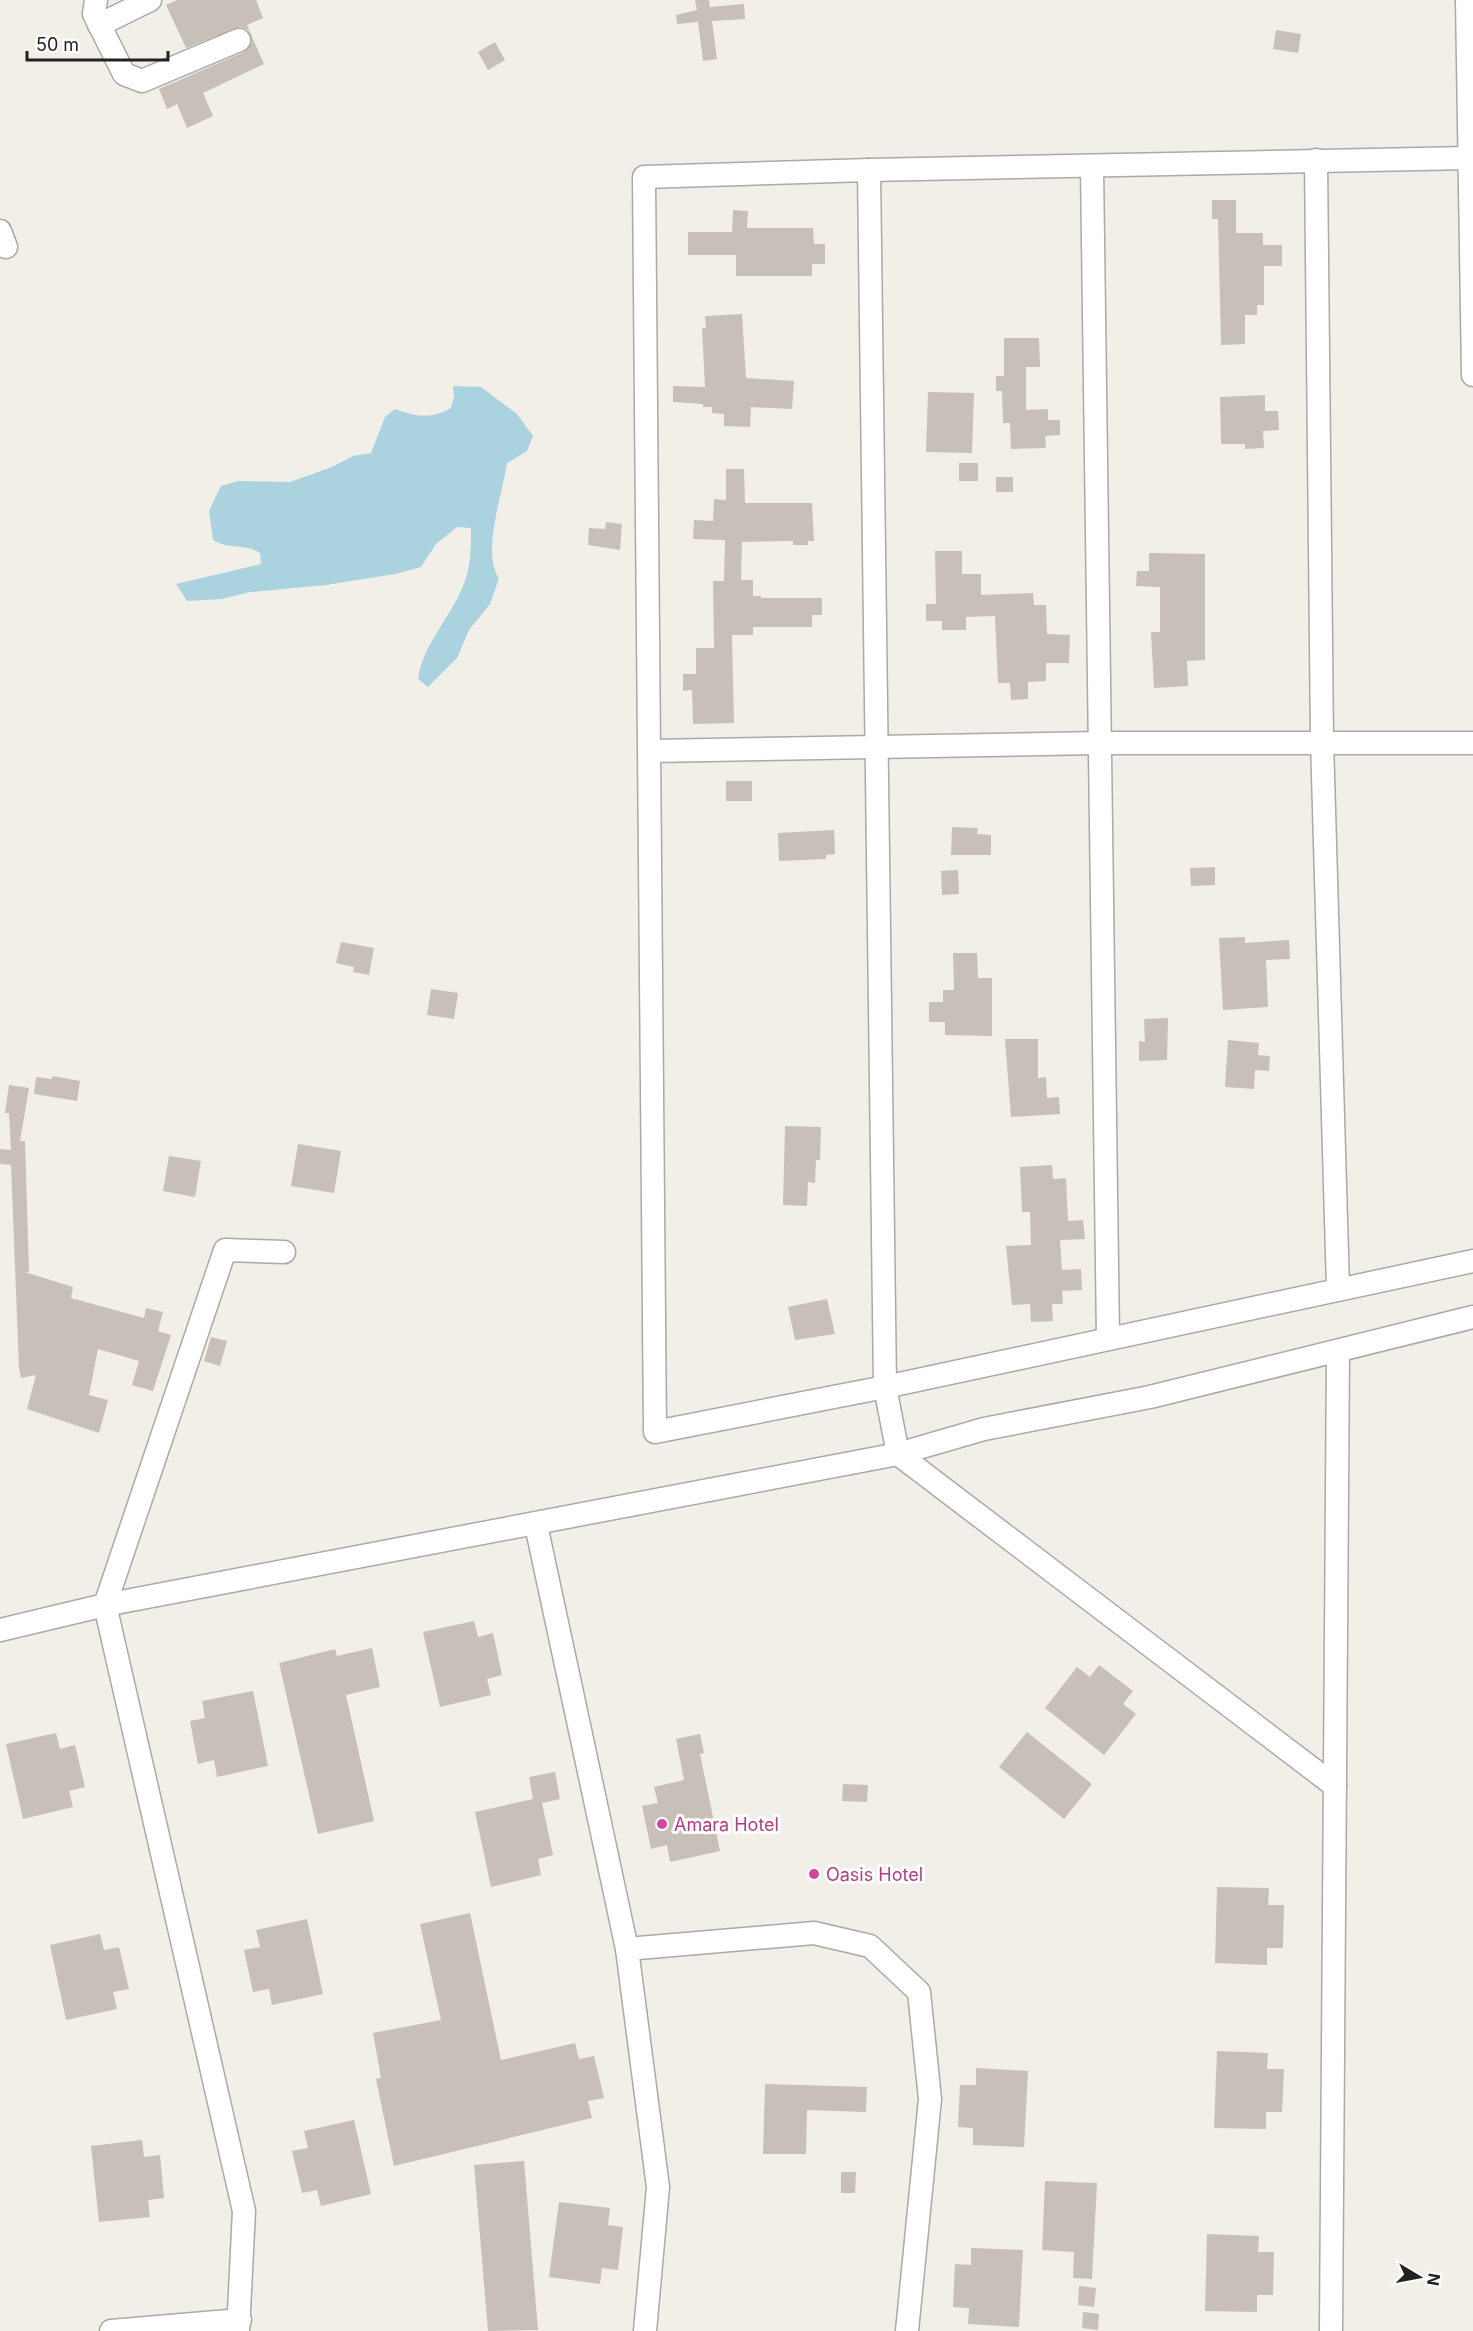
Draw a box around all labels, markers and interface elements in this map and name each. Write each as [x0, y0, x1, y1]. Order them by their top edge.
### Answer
scale bar [27, 24, 168, 62]
text: 50 m [36, 34, 79, 55]
place label: Amara Hotel [674, 1814, 779, 1835]
marker: Amara Hotel [655, 1817, 669, 1831]
place label: Oasis Hotel [826, 1864, 923, 1885]
marker: Oasis Hotel [807, 1867, 821, 1881]
north arrow [1389, 2247, 1449, 2307]
text: N [1423, 2272, 1445, 2287]

